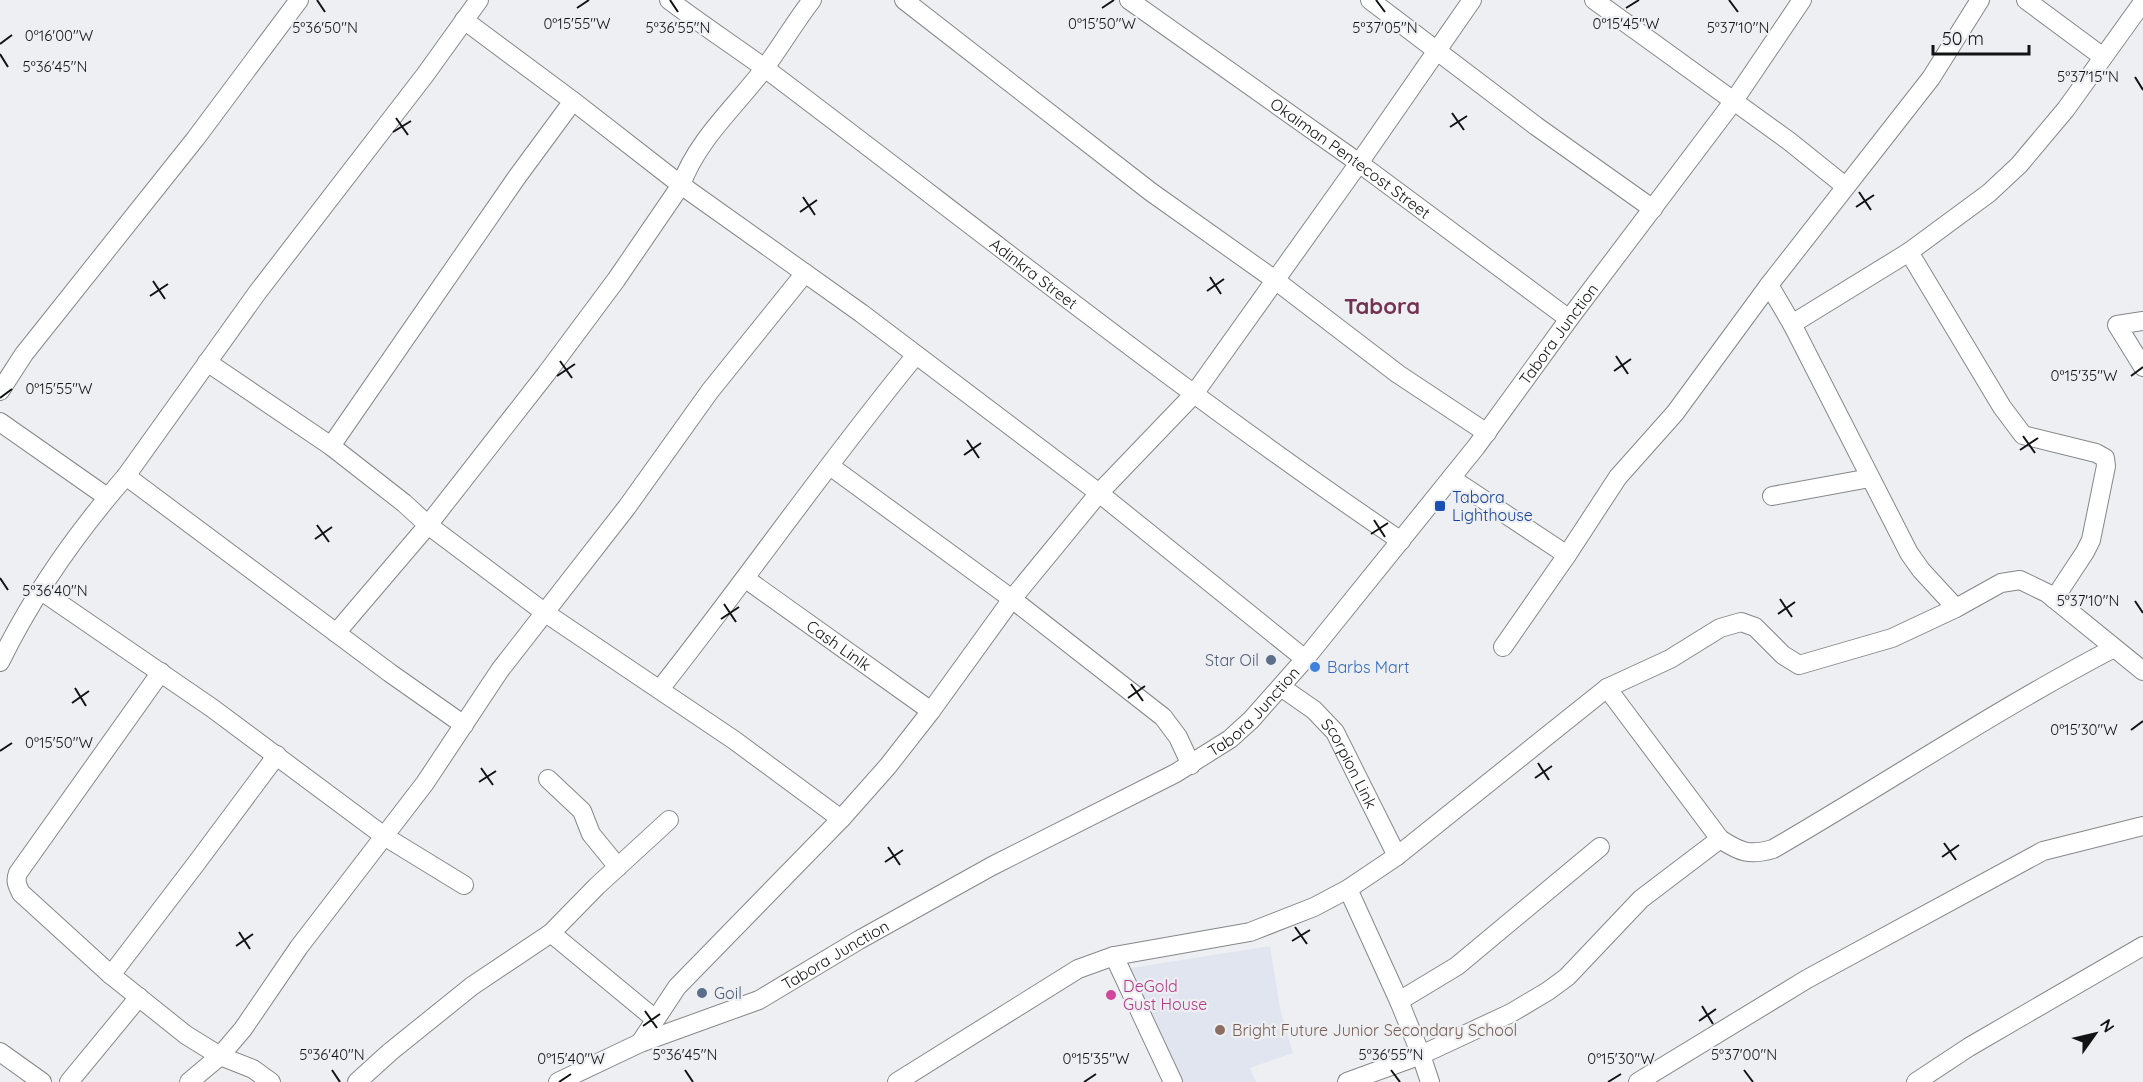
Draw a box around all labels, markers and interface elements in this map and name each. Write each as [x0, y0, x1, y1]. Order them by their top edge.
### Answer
text: 0°15'55"W [543, 14, 611, 33]
text: 0°15'50"W [1068, 14, 1136, 33]
text: 0°15'45"W [1593, 14, 1660, 33]
text: 5°36'50"N [292, 18, 358, 37]
text: 5°36'55"N [646, 18, 711, 37]
text: 5°37'05"N [1352, 18, 1418, 37]
text: 5°37'10"N [1707, 18, 1769, 37]
scale bar [1933, 18, 2029, 56]
text: 0°16'00"W [25, 26, 94, 45]
text: 50 m [1942, 27, 1984, 50]
text: 5°36'45"N [23, 57, 87, 76]
text: 5°37'15"N [2057, 67, 2119, 86]
street label: Okaiman Pentecost Street [1266, 93, 1434, 223]
street label: Adinkra Street [986, 234, 1082, 313]
street label: Tabora Junction [1515, 280, 1602, 389]
district label: Tabora [1344, 292, 1420, 320]
text: 0°15'35"W [2051, 366, 2118, 385]
text: 0°15'55"W [25, 379, 93, 398]
place label: Tabora Lighthouse [1452, 487, 1533, 525]
marker: Tabora Lighthouse [1433, 499, 1447, 513]
text: 5°36'40"N [22, 581, 88, 600]
text: 5°37'10"N [2057, 591, 2119, 610]
street label: Cash Linlk [803, 615, 875, 675]
place label: Star Oil [1205, 650, 1259, 670]
marker: Star Oil [1264, 653, 1278, 667]
place label: Barbs Mart [1327, 657, 1409, 677]
marker: Barbs Mart [1308, 660, 1322, 674]
street label: Tabora Junction [1204, 662, 1304, 761]
street label: Scorpion Link [1317, 714, 1382, 812]
text: 0°15'30"W [2050, 720, 2118, 739]
text: 0°15'50"W [25, 733, 93, 752]
street label: Tabora Junction [778, 915, 892, 994]
place label: DeGold Gust House [1123, 976, 1207, 1014]
place label: Goil [714, 983, 742, 1003]
marker: Goil [695, 986, 709, 1000]
marker: DeGold Gust House [1104, 988, 1118, 1002]
north arrow [2065, 1004, 2125, 1064]
text: N [2096, 1015, 2119, 1036]
place label: Bright Future Junior Secondary School [1232, 1020, 1517, 1040]
marker: Bright Future Junior Secondary School [1213, 1023, 1227, 1037]
text: 5°36'40"N [299, 1045, 365, 1064]
text: 5°36'45"N [653, 1045, 717, 1064]
text: 5°36'55"N [1359, 1045, 1424, 1064]
text: 5°37'00"N [1711, 1045, 1777, 1064]
text: 0°15'40"W [537, 1049, 605, 1068]
text: 0°15'35"W [1063, 1049, 1130, 1068]
text: 0°15'30"W [1587, 1049, 1655, 1068]

